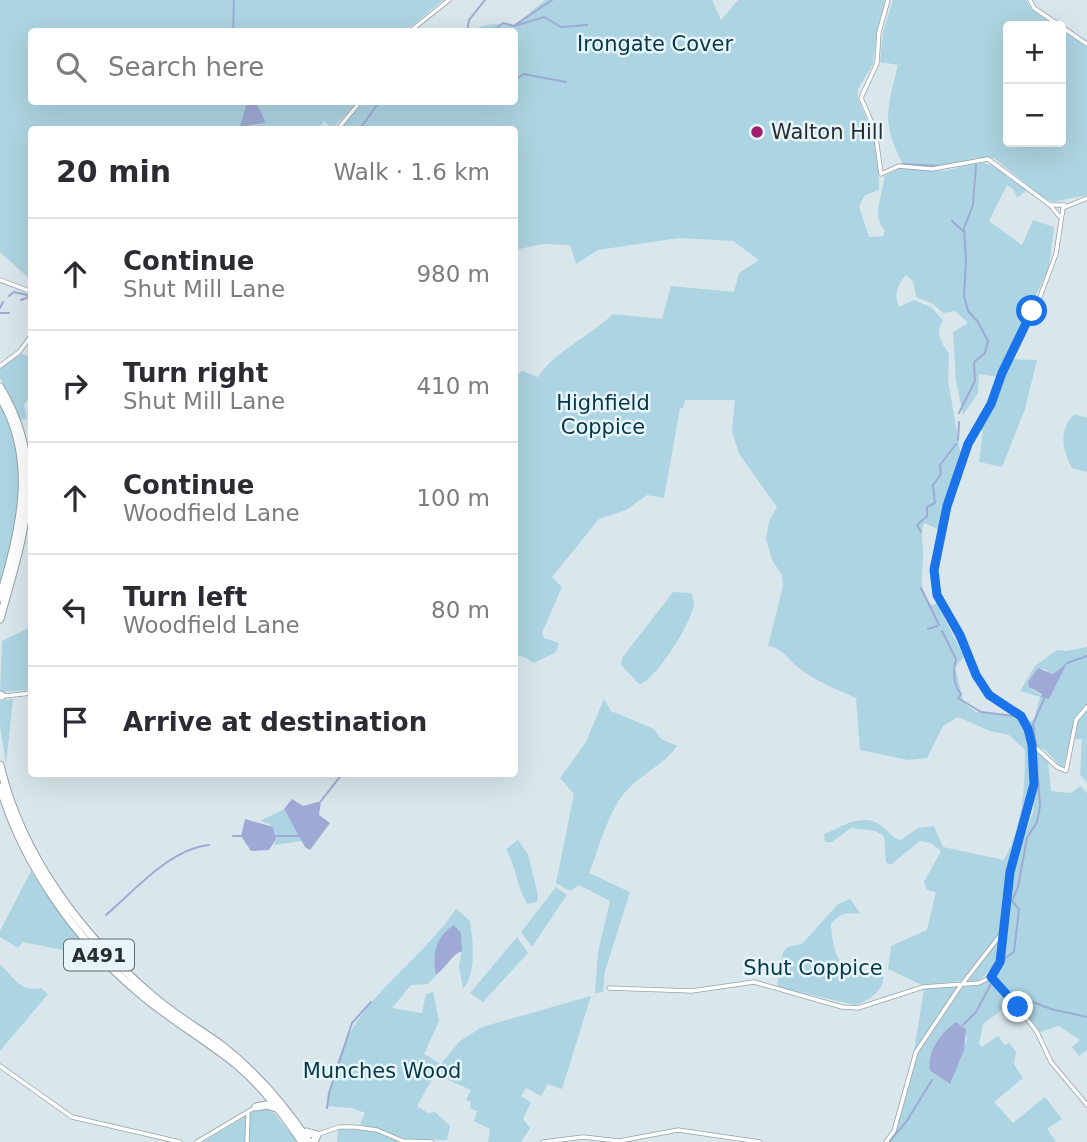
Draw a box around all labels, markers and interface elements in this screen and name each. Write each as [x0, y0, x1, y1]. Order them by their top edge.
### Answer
map controls [1003, 21, 1066, 147]
button: + [1003, 21, 1066, 84]
search box [28, 28, 518, 105]
park label: Irongate Cover [577, 32, 733, 56]
icon: search [52, 48, 90, 86]
text: Search here [108, 52, 264, 82]
button: − [1003, 84, 1066, 147]
place label: Walton Hill [771, 120, 884, 144]
marker: Walton Hill [749, 124, 765, 140]
text: 20 min [56, 154, 171, 189]
text: Walk · 1.6 km [333, 159, 490, 185]
text: Continue [123, 246, 254, 276]
icon: ahead [56, 255, 94, 293]
text: 980 m [416, 261, 490, 287]
text: Shut Mill Lane [123, 276, 285, 302]
route start [1016, 295, 1047, 326]
text: Turn right [123, 358, 268, 388]
icon: right [56, 367, 94, 405]
text: 410 m [416, 373, 490, 399]
text: Shut Mill Lane [123, 388, 285, 414]
park label: Highfield Coppice [556, 391, 650, 439]
text: Continue [123, 470, 254, 500]
icon: ahead [56, 479, 94, 517]
text: 100 m [416, 485, 490, 511]
text: Woodfield Lane [123, 500, 300, 526]
text: Turn left [123, 582, 247, 612]
icon: left [56, 591, 94, 629]
text: 80 m [431, 597, 490, 623]
text: Woodfield Lane [123, 612, 300, 638]
icon: arrive [56, 703, 94, 741]
text: Arrive at destination [123, 707, 427, 737]
road number: A491 [64, 939, 134, 970]
park label: Shut Coppice [743, 956, 883, 980]
route end [1002, 991, 1033, 1022]
park label: Munches Wood [303, 1059, 461, 1083]

